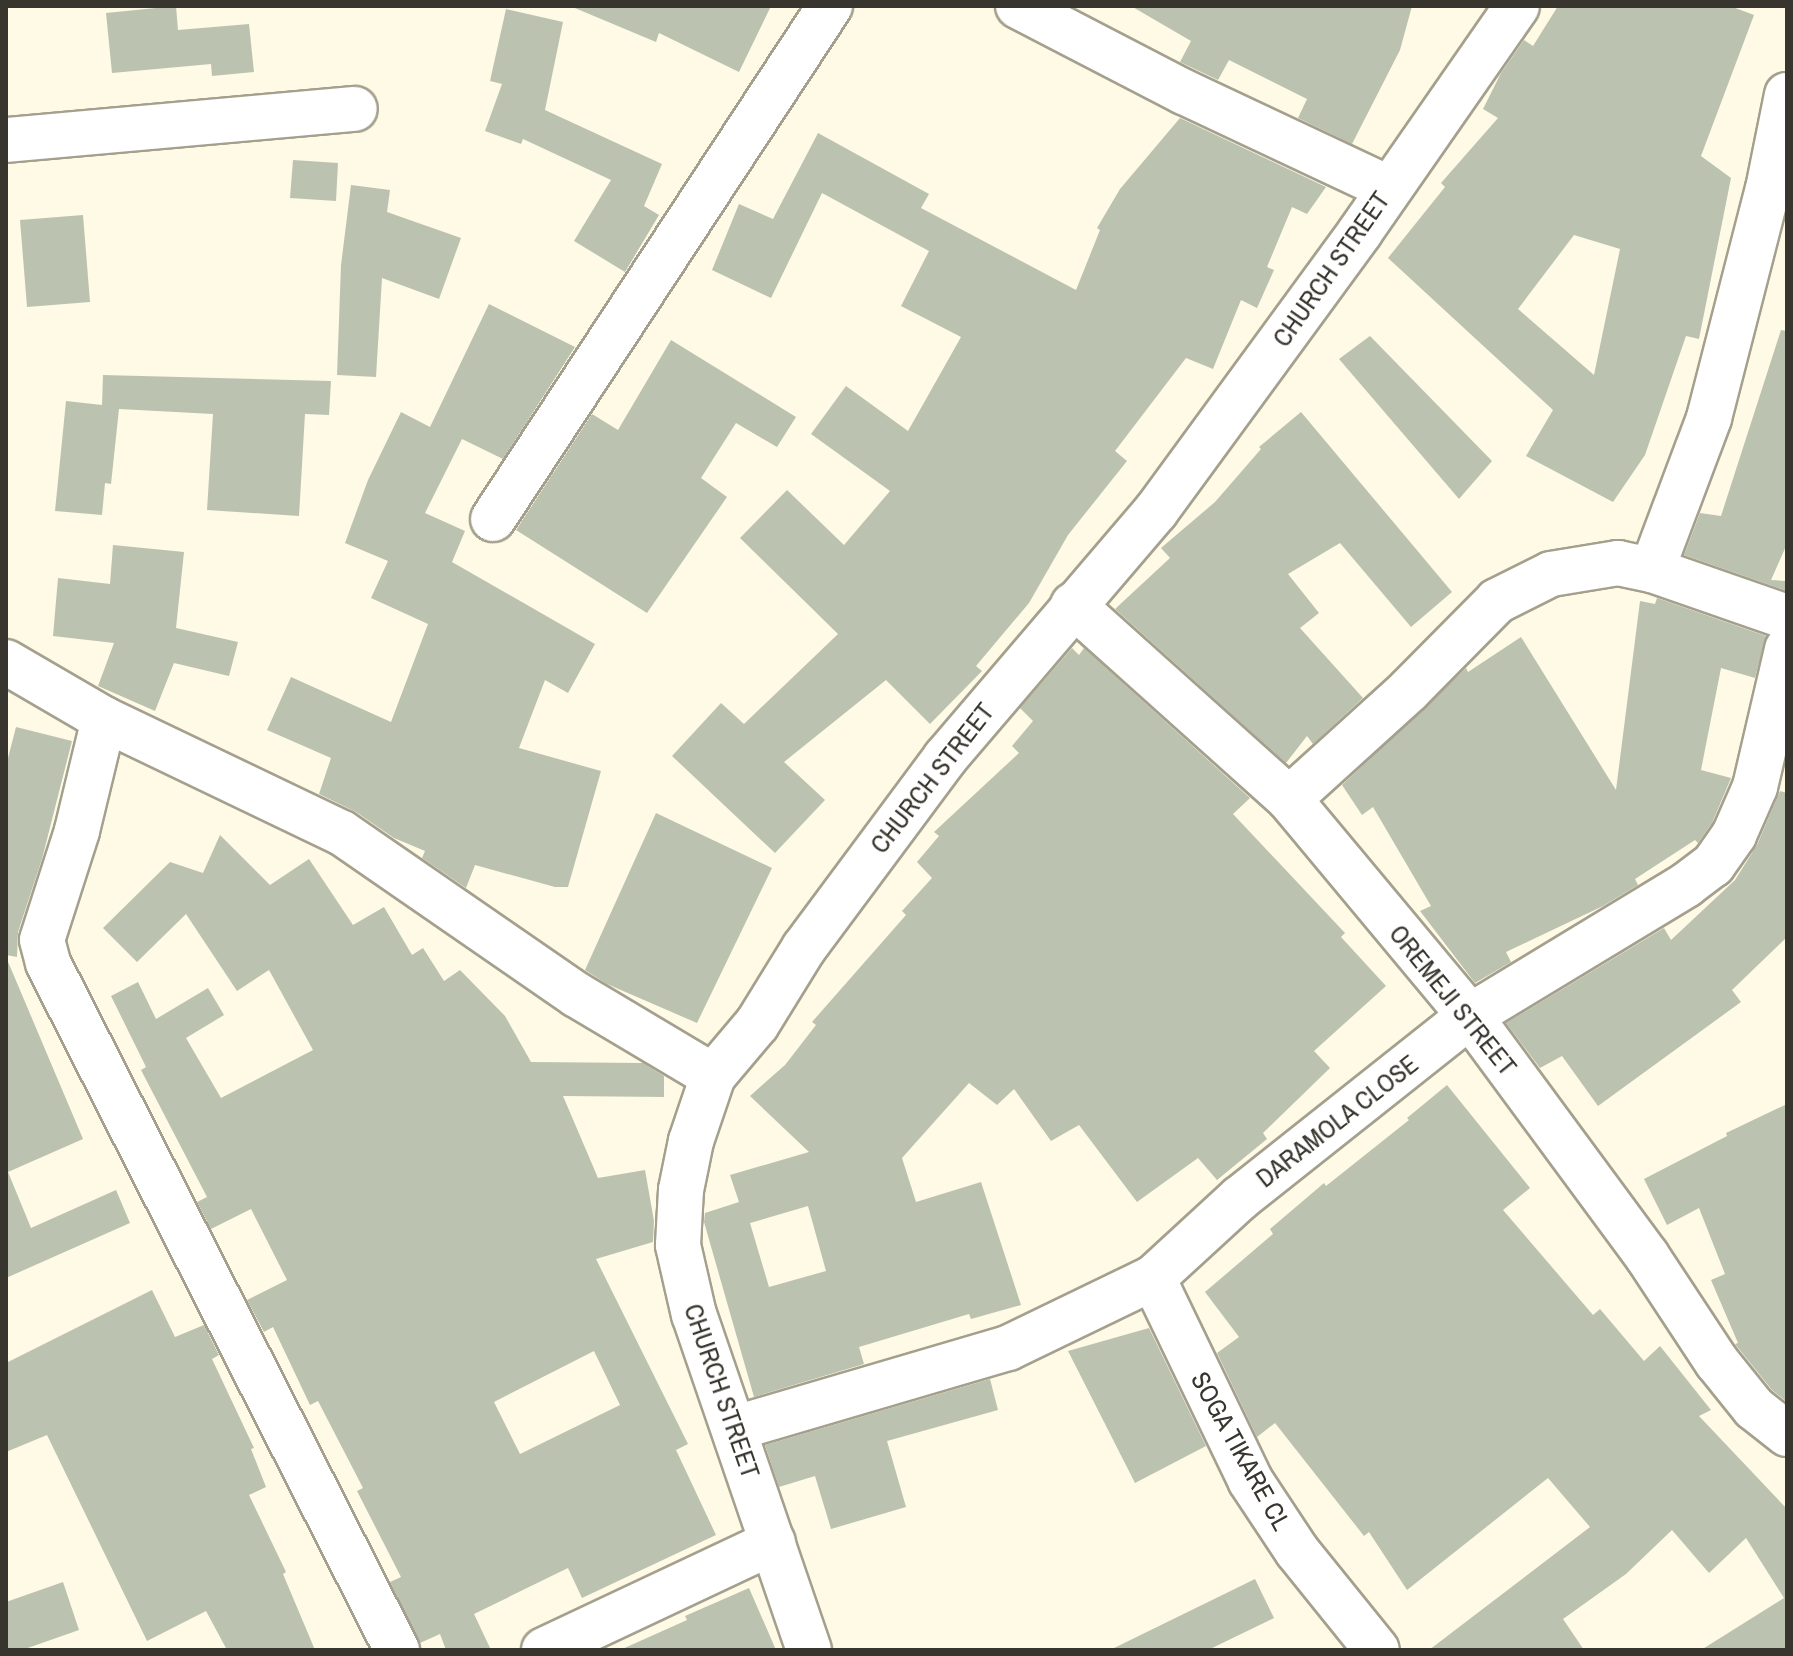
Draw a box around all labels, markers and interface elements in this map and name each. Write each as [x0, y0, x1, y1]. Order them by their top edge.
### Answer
street label: CHURCH STREET [1266, 185, 1396, 353]
street label: CHURCH STREET [864, 697, 1000, 859]
street label: OREMEJI STREET [1383, 918, 1523, 1082]
street label: DARAMOLA CLOSE [1249, 1048, 1425, 1194]
street label: CHURCH STREET [678, 1300, 766, 1482]
street label: SOGA TIKARE CL [1184, 1366, 1298, 1536]

